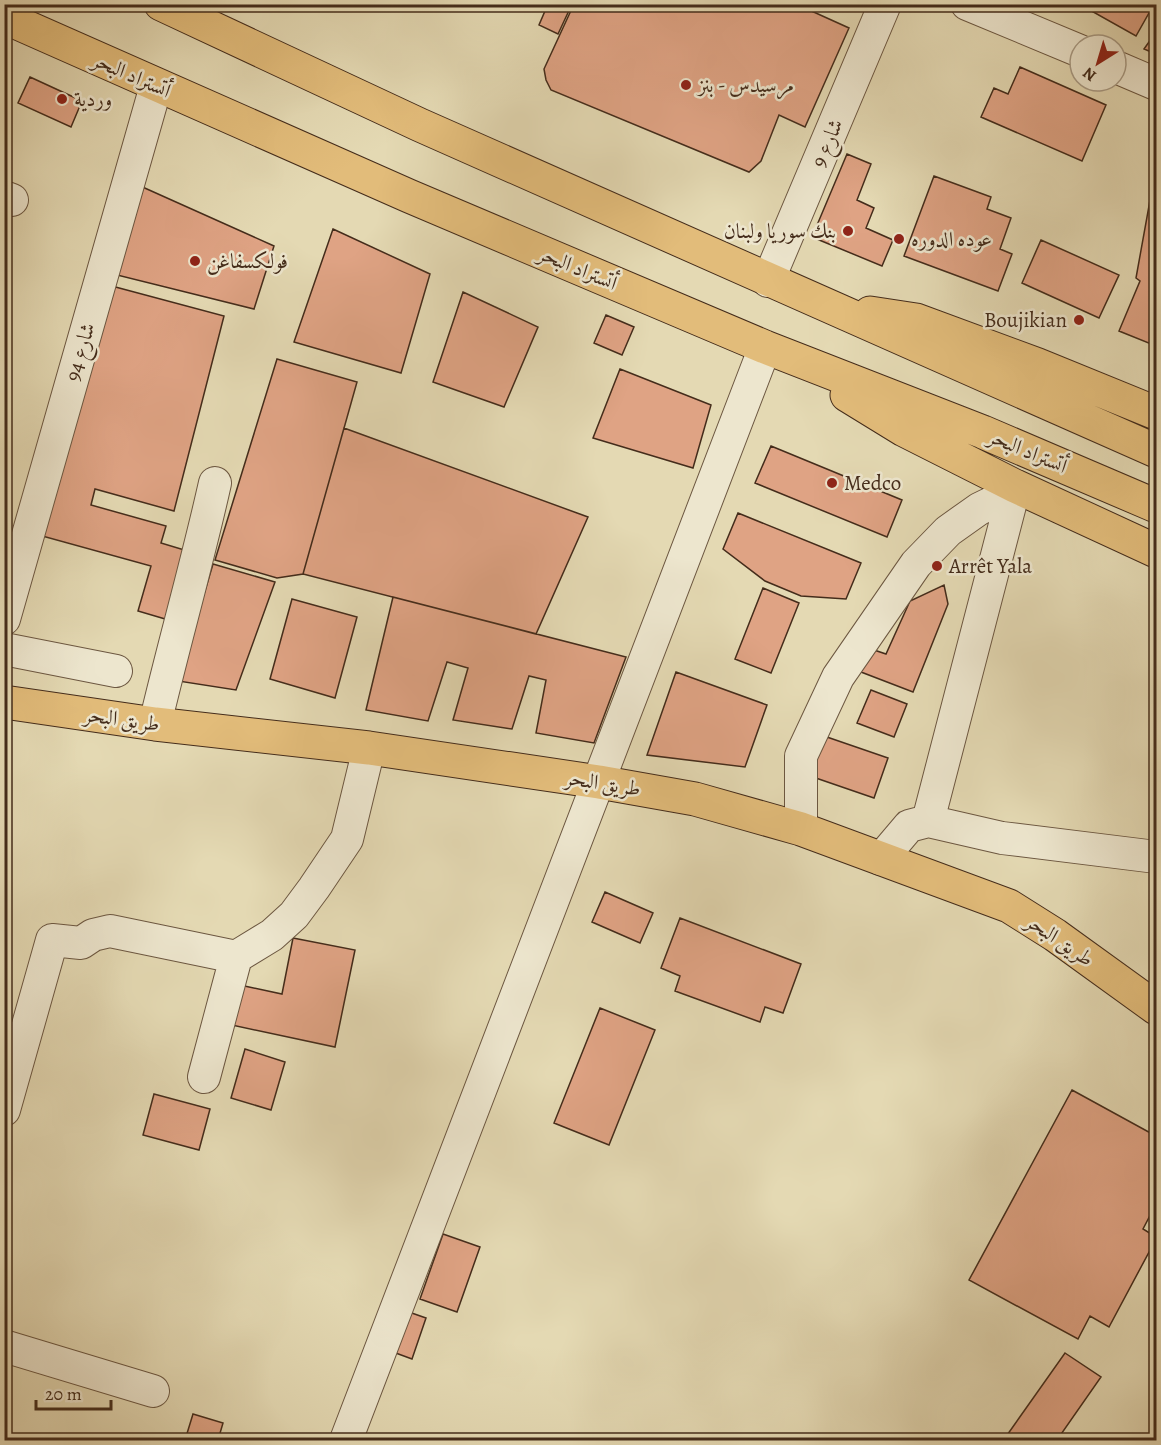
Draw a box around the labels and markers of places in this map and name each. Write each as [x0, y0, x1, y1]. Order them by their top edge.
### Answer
place label: مرسيدس - بنز [696, 71, 794, 100]
marker: مرسيدس - بنز [679, 78, 693, 92]
place label: وردية [74, 85, 112, 113]
marker: وردية [55, 92, 69, 106]
place label: بنك سوريا ولبنان [724, 217, 836, 245]
marker: بنك سوريا ولبنان [841, 224, 855, 238]
place label: عوده الدوره [911, 225, 992, 253]
marker: عوده الدوره [892, 232, 906, 246]
place label: فولكسفاغن [207, 247, 288, 275]
marker: فولكسفاغن [188, 254, 202, 268]
place label: Boujikian [984, 306, 1067, 334]
marker: Boujikian [1072, 313, 1086, 327]
place label: Medco [844, 469, 901, 497]
marker: Medco [825, 476, 839, 490]
place label: Arrêt Yala [948, 552, 1032, 580]
marker: Arrêt Yala [930, 559, 944, 573]

